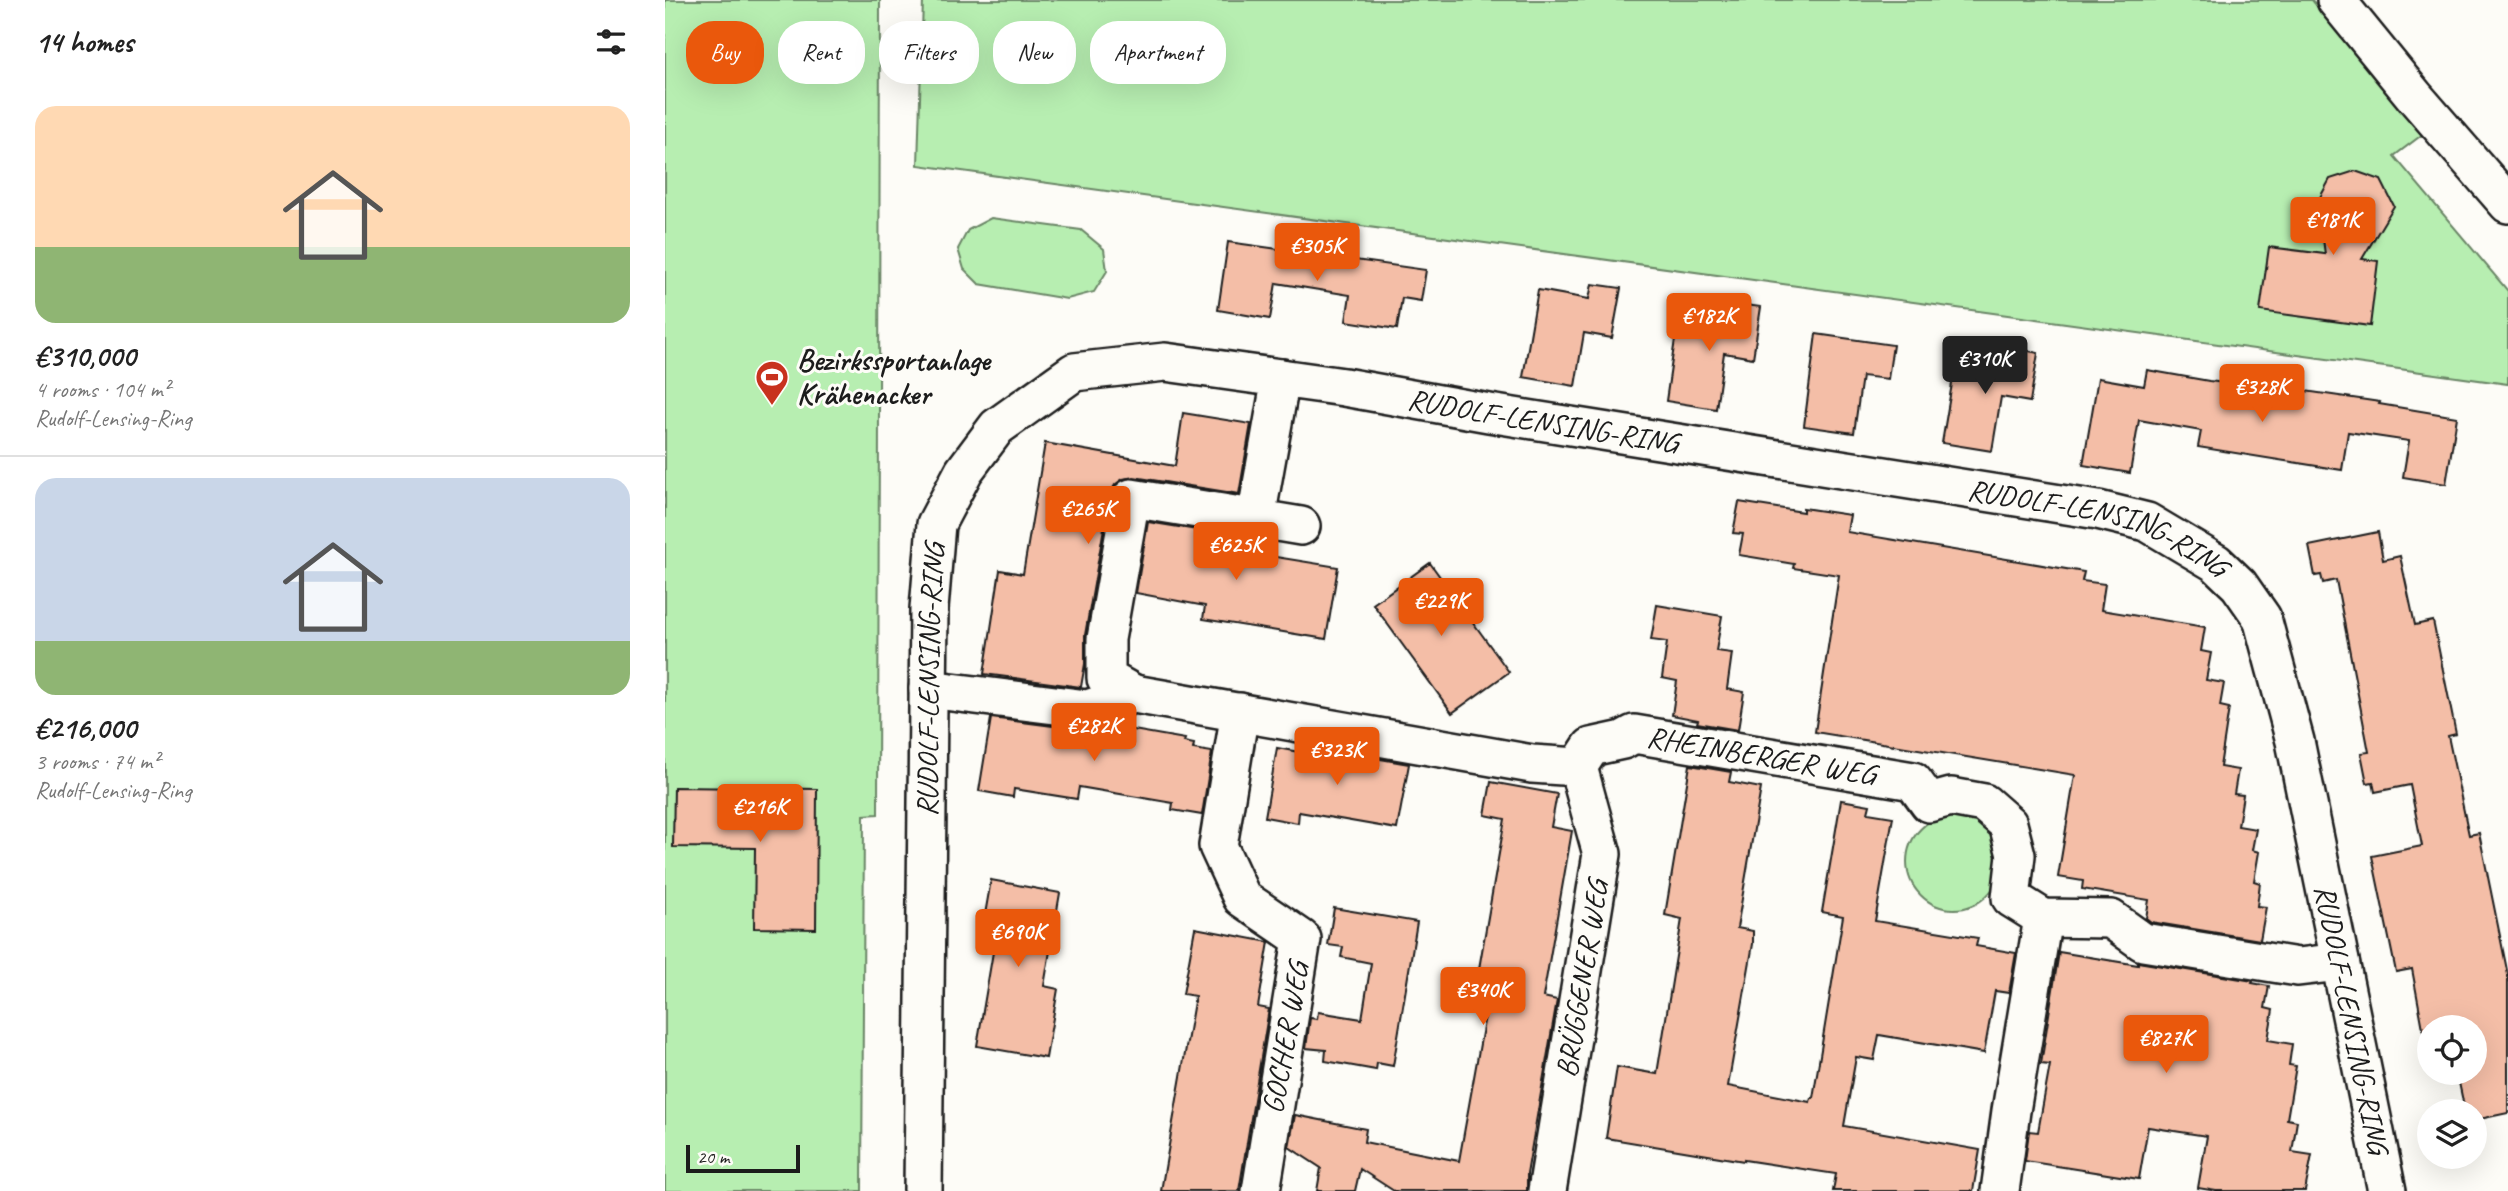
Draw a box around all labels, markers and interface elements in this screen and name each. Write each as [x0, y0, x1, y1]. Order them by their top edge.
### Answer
chip: Buy [686, 21, 764, 84]
chip: Rent [778, 21, 865, 84]
chip: Filters [879, 21, 979, 84]
chip: New [993, 21, 1076, 84]
chip: Apartment [1090, 21, 1226, 84]
text: 14 homes [35, 23, 133, 61]
icon: filters [592, 23, 630, 61]
icon: home [270, 152, 396, 278]
pin: €181K [2284, 198, 2382, 257]
text: €181K [2306, 205, 2360, 234]
pin: €305K [1268, 224, 1366, 283]
text: €305K [1291, 231, 1343, 260]
pin: €182K [1660, 294, 1758, 353]
text: €182K [1682, 301, 1736, 330]
pin: €310K [1936, 336, 2034, 396]
text: €310,000 [35, 337, 135, 375]
place label: Bezirkssportanlage Krähenacker [797, 341, 992, 413]
text: €310K [1958, 344, 2012, 373]
sports icon: Bezirkssportanlage Krähenacker [753, 358, 791, 407]
pin: €328K [2213, 364, 2311, 424]
text: €328K [2235, 372, 2289, 401]
text: 4 rooms · 104 m² [35, 375, 170, 404]
street label: RUDOLF-LENSING-RING [1405, 380, 1685, 462]
text: Rudolf-Lensing-Ring [35, 404, 191, 433]
street label: RUDOLF-LENSING-RING [1965, 471, 2240, 587]
pin: €265K [1039, 486, 1137, 546]
text: €265K [1061, 494, 1115, 523]
pin: €625K [1187, 522, 1285, 582]
icon: home [270, 524, 396, 650]
text: €625K [1209, 530, 1263, 559]
street label: RUDOLF-LENSING-RING [908, 538, 954, 817]
pin: €229K [1392, 578, 1490, 638]
text: €229K [1415, 586, 1467, 615]
pin: €282K [1045, 704, 1143, 763]
text: €216,000 [35, 709, 136, 747]
text: €282K [1067, 711, 1121, 740]
street label: RHEINBERGER WEG [1644, 718, 1882, 794]
pin: €323K [1288, 728, 1386, 787]
text: €323K [1310, 735, 1364, 764]
text: 3 rooms · 74 m² [35, 747, 159, 776]
text: Rudolf-Lensing-Ring [35, 776, 191, 805]
pin: €216K [711, 784, 809, 844]
text: €216K [733, 792, 787, 821]
street label: BRÜGGENER WEG [1547, 874, 1617, 1080]
street label: RUDOLF-LENSING-RING [2306, 882, 2399, 1160]
pin: €690K [969, 909, 1067, 969]
text: €690K [991, 917, 1045, 946]
street label: GOCHER WEG [1253, 956, 1318, 1116]
pin: €340K [1434, 968, 1532, 1027]
text: €340K [1456, 975, 1510, 1004]
map controls [2417, 1015, 2487, 1169]
button: locate [2417, 1015, 2487, 1085]
pin: €827K [2117, 1016, 2215, 1075]
text: €827K [2140, 1023, 2193, 1052]
button: layers [2417, 1099, 2487, 1169]
scale bar [686, 1142, 800, 1174]
text: 20 m [697, 1145, 729, 1169]

